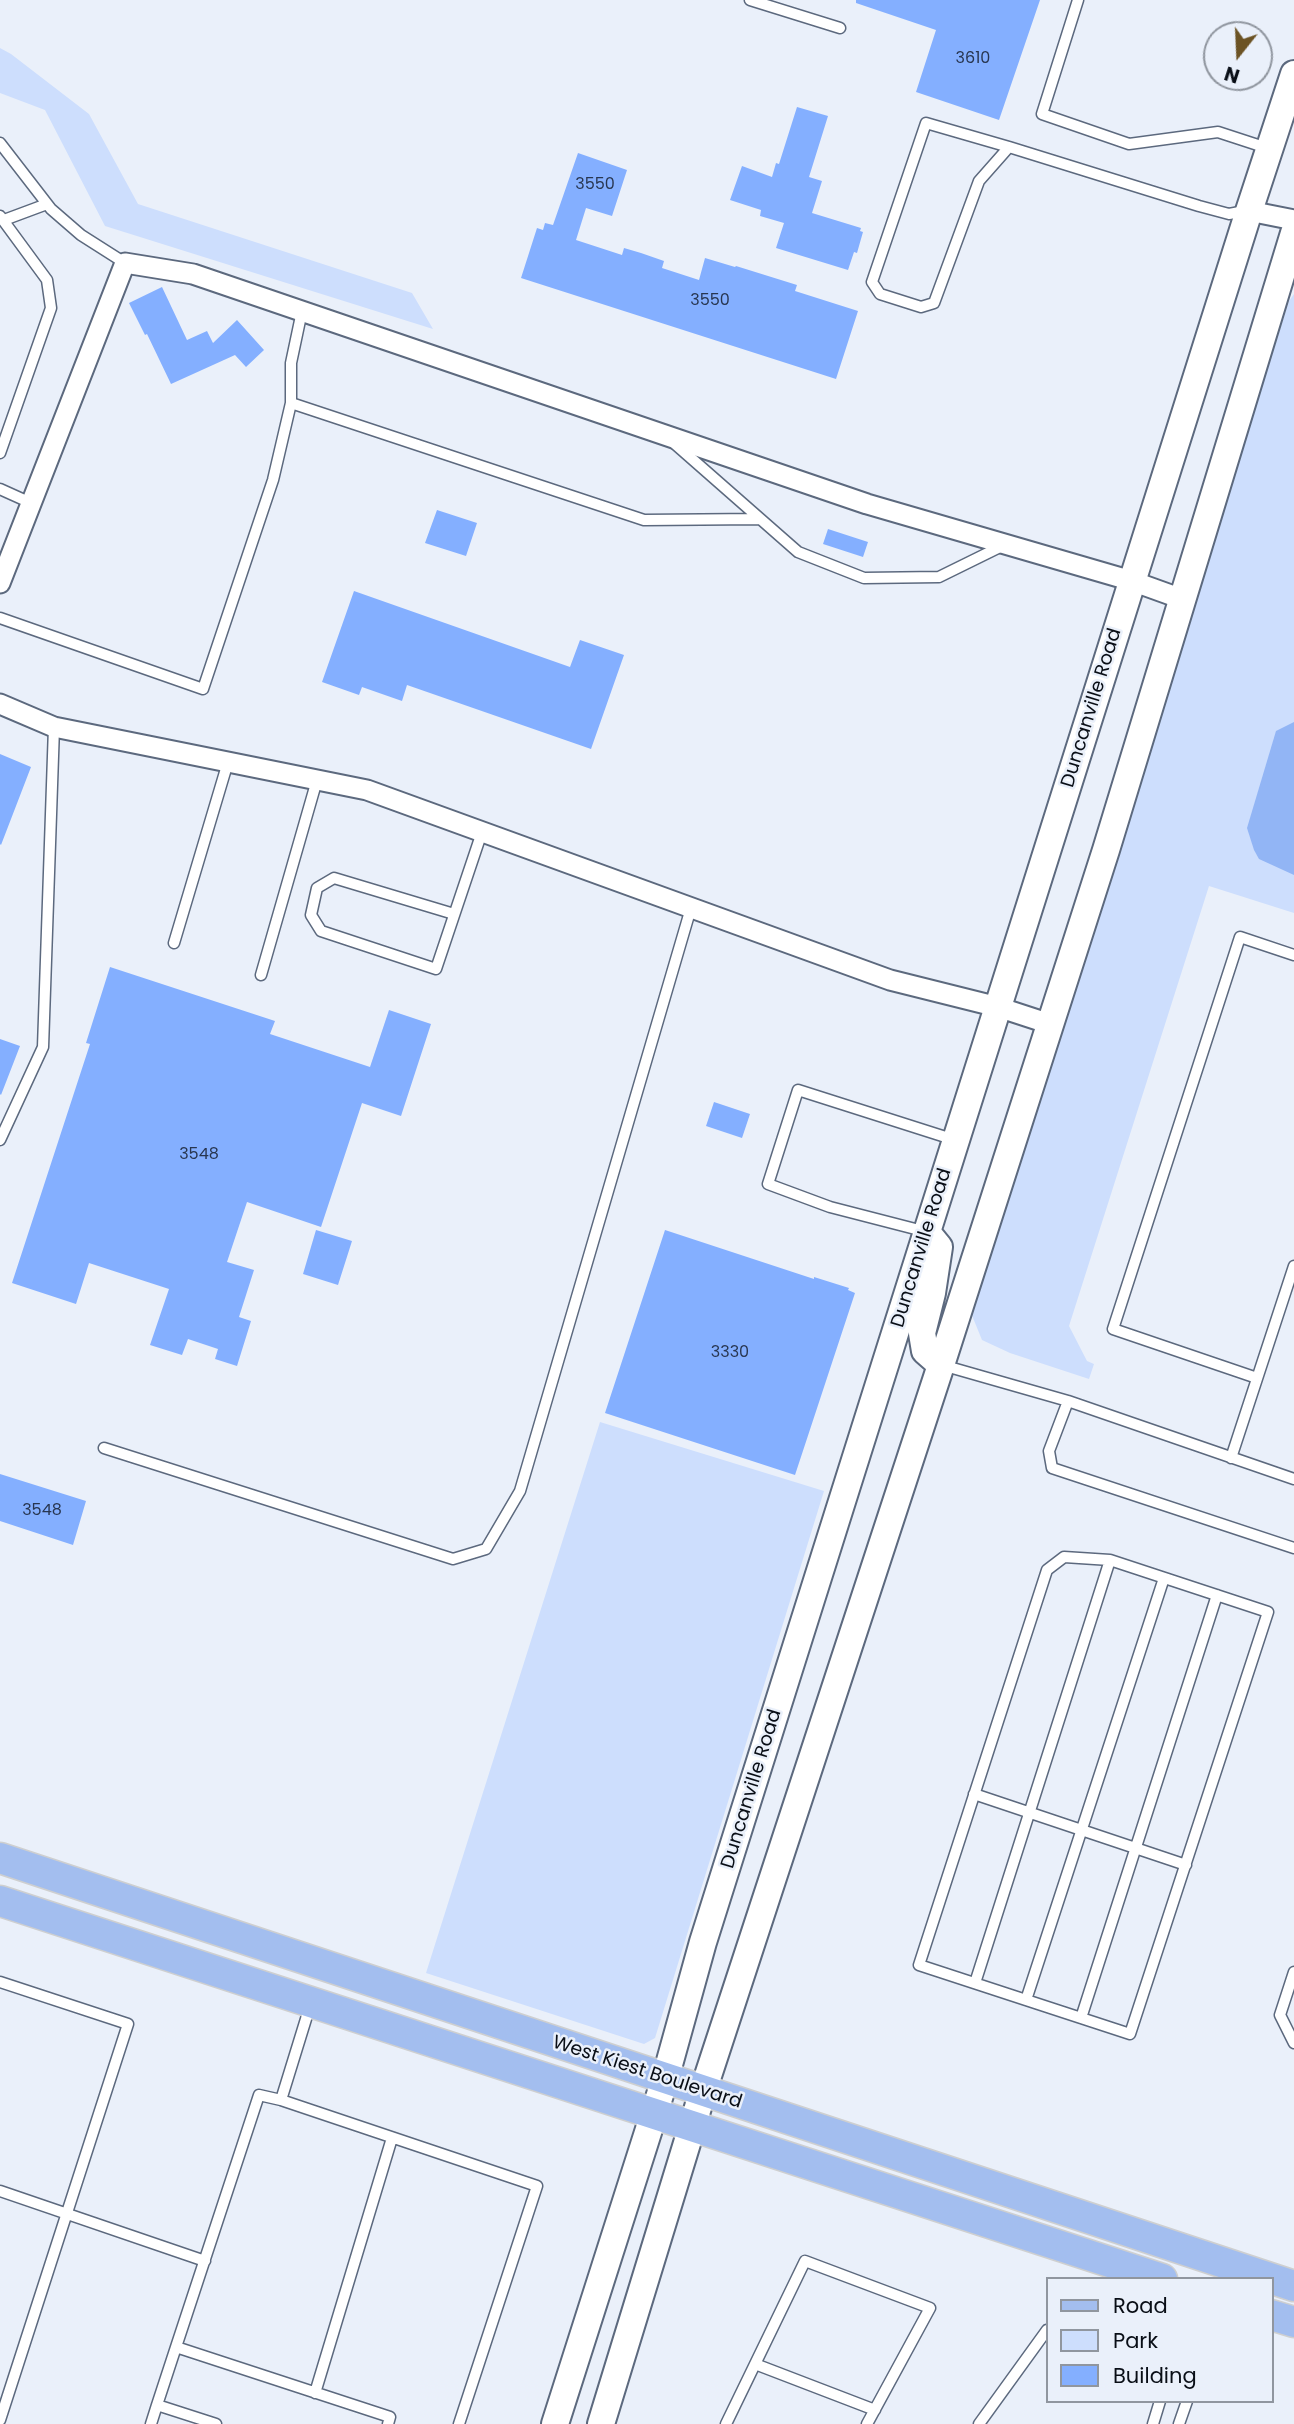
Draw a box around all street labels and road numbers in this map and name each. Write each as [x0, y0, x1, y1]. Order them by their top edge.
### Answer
street label: Duncanville Road [1057, 626, 1127, 790]
street label: Duncanville Road [887, 1166, 957, 1330]
street label: Duncanville Road [717, 1707, 787, 1871]
street label: West Kiest Boulevard [549, 2032, 745, 2114]

